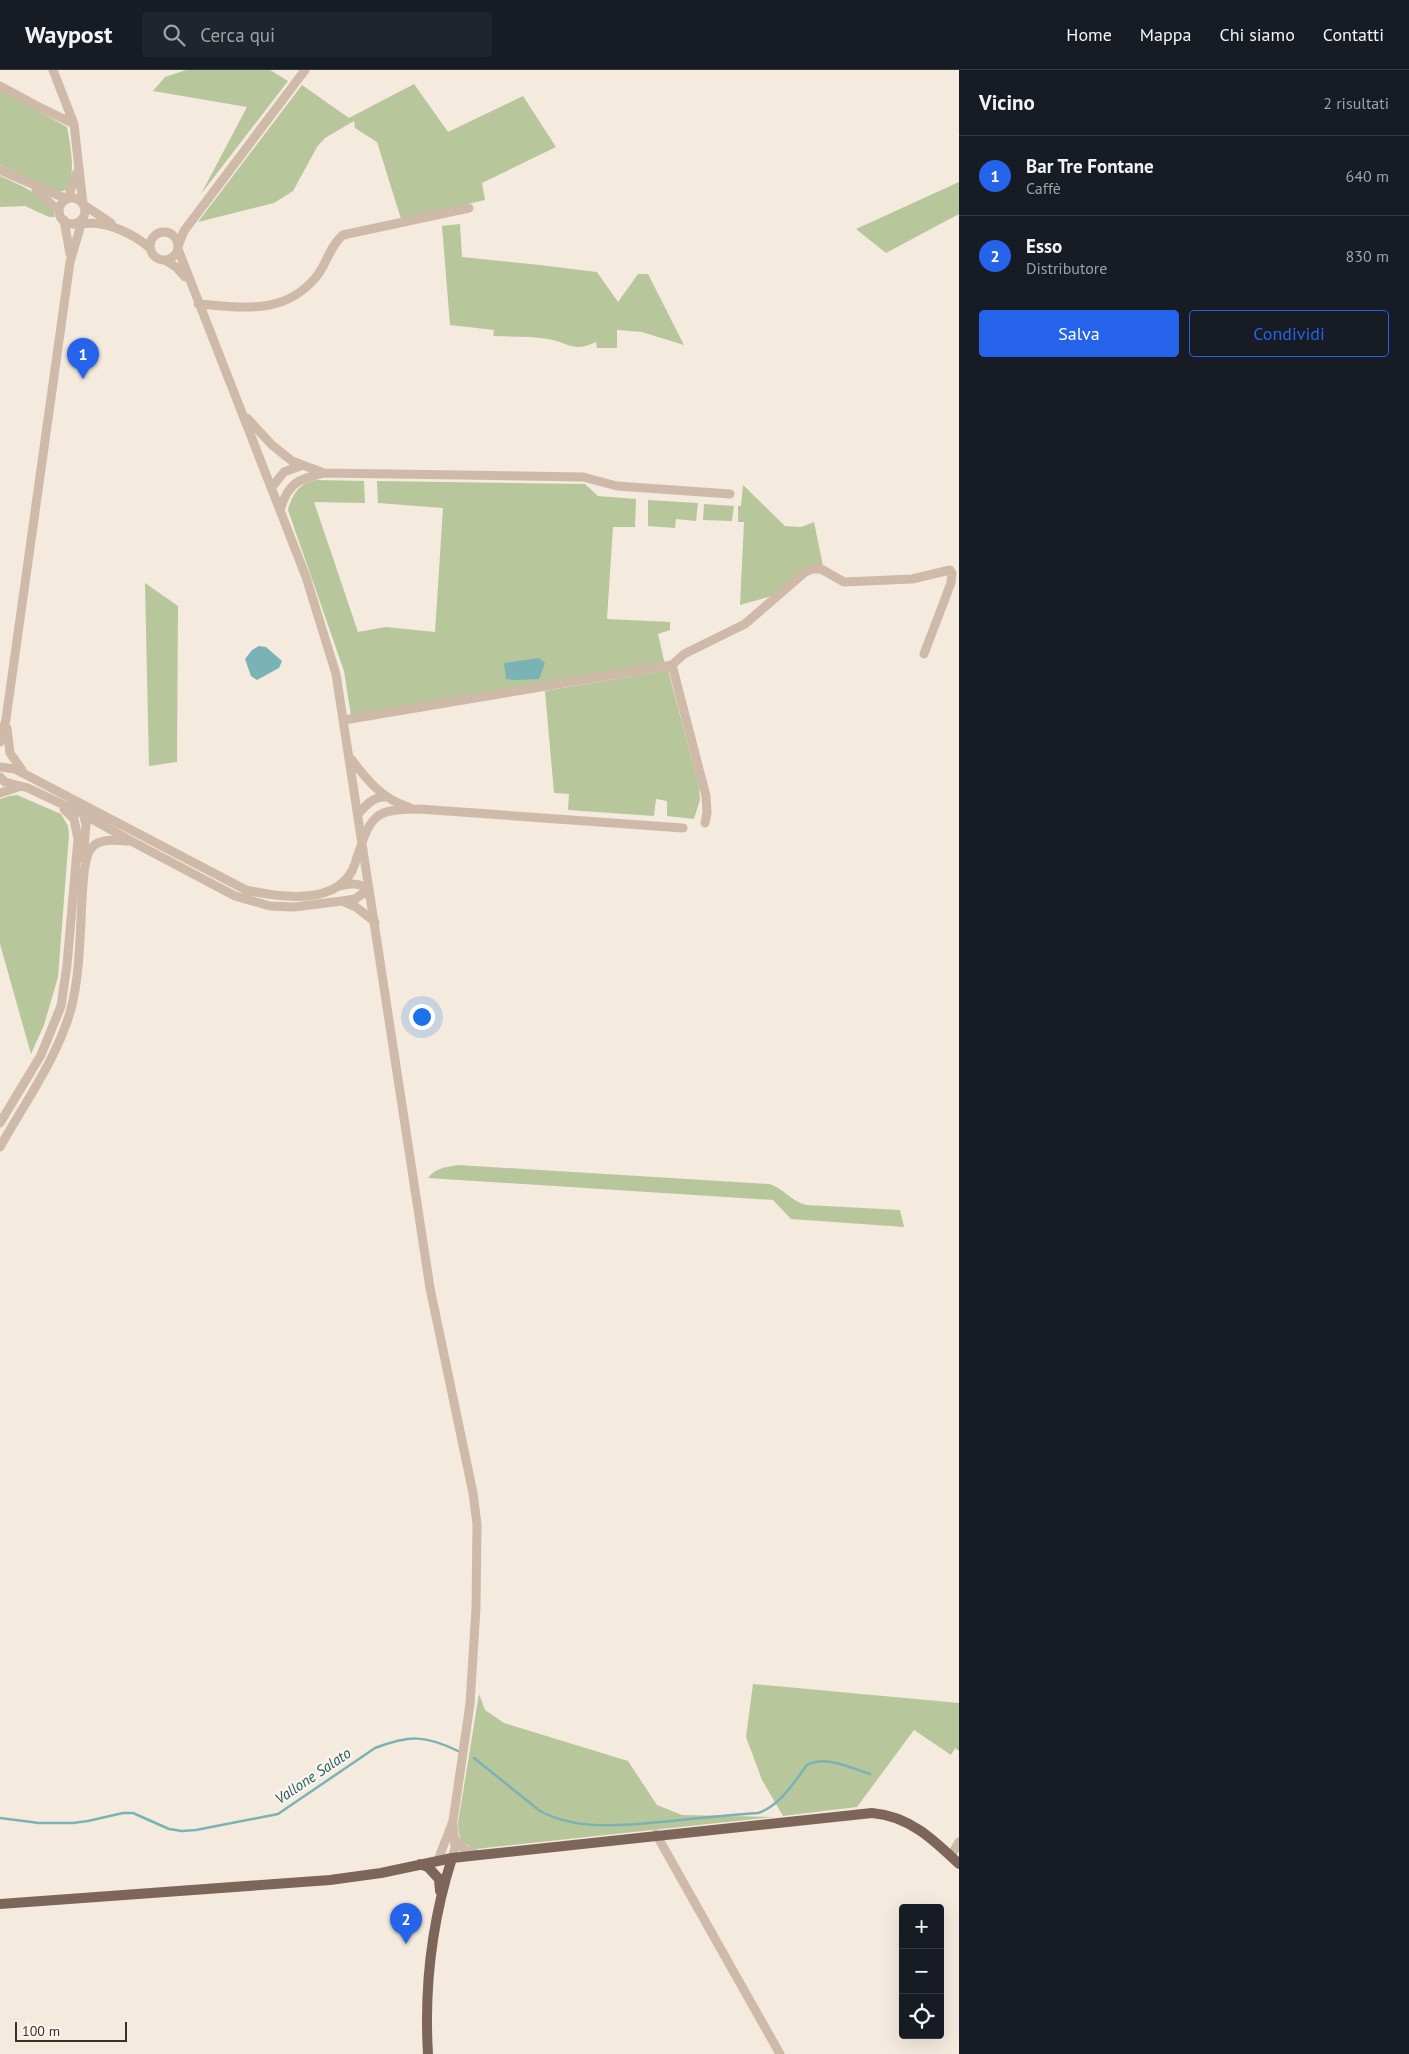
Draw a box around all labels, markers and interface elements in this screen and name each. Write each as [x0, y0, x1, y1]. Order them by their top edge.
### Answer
search box [142, 12, 492, 57]
text: Waypost [25, 19, 112, 50]
icon: search [160, 21, 188, 49]
text: Cerca qui [200, 23, 275, 47]
text: Home [1066, 23, 1112, 46]
text: Mappa [1140, 23, 1191, 46]
text: Chi siamo [1219, 23, 1295, 46]
text: Contatti [1323, 23, 1384, 46]
text: Vicino [979, 89, 1035, 116]
text: 2 risultati [1323, 93, 1389, 113]
text: Bar Tre Fontane [1026, 154, 1154, 178]
text: 1 [990, 166, 1000, 186]
text: 640 m [1346, 166, 1389, 186]
text: Caffè [1026, 178, 1061, 198]
text: Esso [1026, 234, 1062, 258]
text: 2 [990, 246, 1000, 266]
text: 830 m [1346, 246, 1389, 266]
text: Distributore [1026, 258, 1107, 278]
button: Salva [979, 310, 1179, 357]
button: Condividi [1189, 310, 1389, 357]
pin: 1 [67, 338, 99, 379]
your location [409, 1004, 435, 1030]
water label: Vallone Salato [271, 1743, 354, 1808]
pin: 2 [390, 1903, 422, 1944]
map controls [899, 1904, 944, 2039]
button: + [899, 1904, 944, 1949]
button: − [899, 1949, 944, 1994]
button: locate [899, 1994, 944, 2039]
scale bar [15, 2019, 128, 2042]
text: 100 m [22, 2022, 60, 2040]

